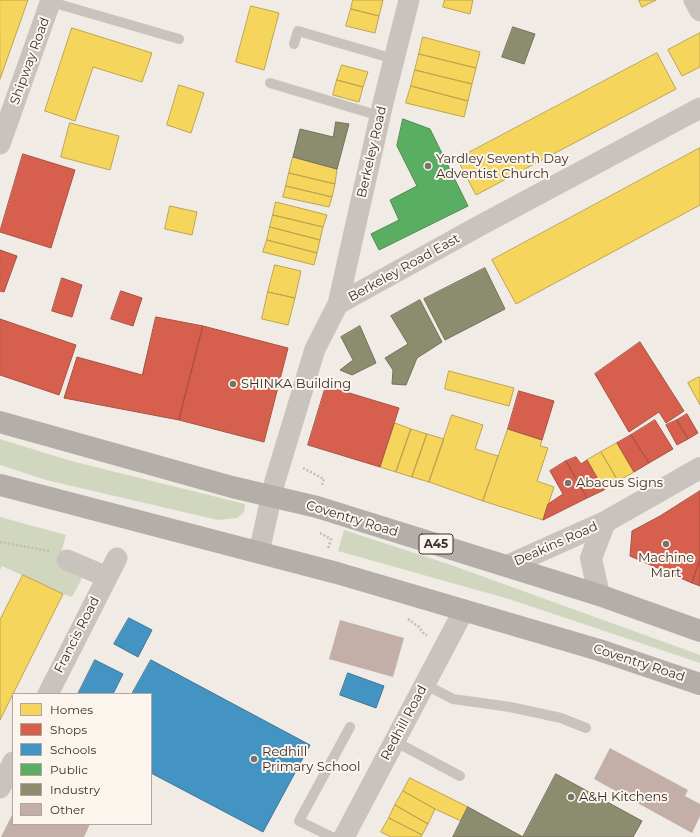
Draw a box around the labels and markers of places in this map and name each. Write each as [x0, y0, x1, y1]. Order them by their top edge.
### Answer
place label: Yardley Seventh Day Adventist Church [436, 151, 569, 182]
marker: Yardley Seventh Day Adventist Church [423, 161, 433, 171]
place label: SHINKA Building [241, 376, 351, 392]
marker: SHINKA Building [228, 379, 238, 389]
place label: Abacus Signs [576, 475, 663, 491]
marker: Abacus Signs [563, 478, 573, 488]
marker: Machine Mart [661, 539, 671, 549]
place label: Machine Mart [638, 550, 694, 581]
place label: Redhill Primary School [262, 744, 360, 775]
marker: Redhill Primary School [249, 754, 259, 764]
place label: A&H Kitchens [579, 789, 668, 805]
marker: A&H Kitchens [566, 792, 576, 802]

